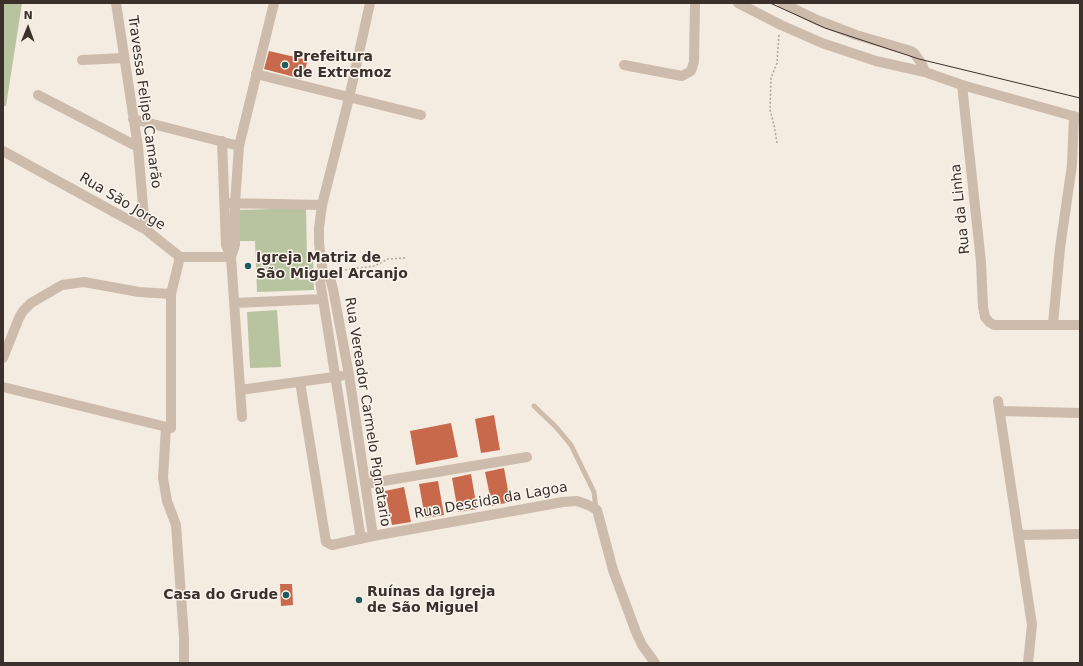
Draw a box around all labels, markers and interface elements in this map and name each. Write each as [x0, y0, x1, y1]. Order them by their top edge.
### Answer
north arrow [8, 8, 48, 48]
text: N [23, 9, 33, 22]
street label: Travessa Felipe Camarão [124, 14, 164, 190]
place label: Prefeitura de Extremoz [293, 49, 391, 82]
marker: Prefeitura de Extremoz [280, 60, 290, 70]
street label: Rua da Linha [948, 163, 974, 255]
street label: Rua São Jorge [76, 170, 168, 234]
place label: Igreja Matriz de São Miguel Arcanjo [256, 250, 408, 282]
marker: Igreja Matriz de São Miguel Arcanjo [243, 261, 253, 271]
street label: Rua Vereador Carmelo Pignatario [341, 296, 393, 528]
street label: Rua Descida da Lagoa [413, 479, 569, 523]
place label: Ruínas da Igreja de São Miguel [367, 584, 495, 616]
place label: Casa do Grude [163, 587, 278, 603]
marker: Casa do Grude [281, 590, 291, 600]
marker: Ruínas da Igreja de São Miguel [354, 595, 364, 605]

